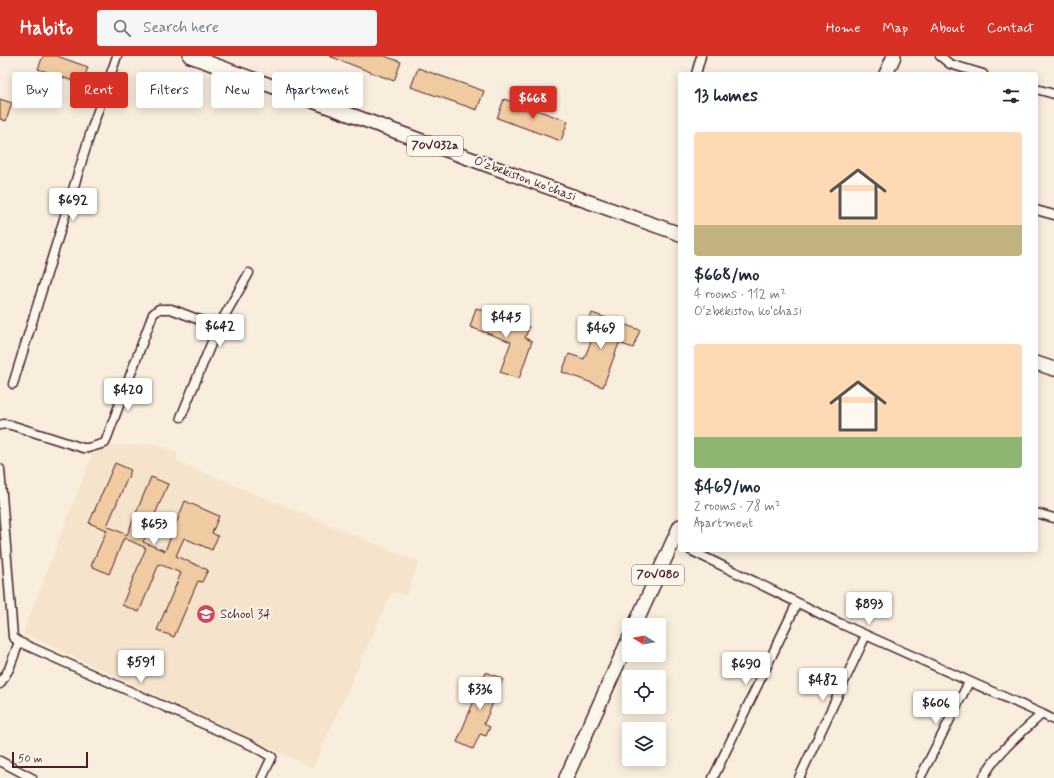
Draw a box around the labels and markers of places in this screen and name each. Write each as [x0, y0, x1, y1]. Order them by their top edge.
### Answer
pin: $668 [509, 86, 557, 120]
pin: $692 [49, 188, 97, 222]
pin: $445 [482, 305, 530, 339]
pin: $642 [196, 314, 244, 348]
pin: $469 [577, 316, 625, 350]
pin: $420 [104, 378, 152, 412]
pin: $653 [130, 512, 178, 546]
pin: $893 [845, 592, 893, 626]
school or university icon: School 34 [195, 603, 217, 625]
place label: School 34 [220, 606, 271, 623]
pin: $591 [117, 650, 165, 684]
pin: $690 [722, 652, 770, 686]
pin: $482 [799, 668, 847, 702]
pin: $336 [456, 677, 504, 711]
pin: $606 [912, 691, 960, 725]

